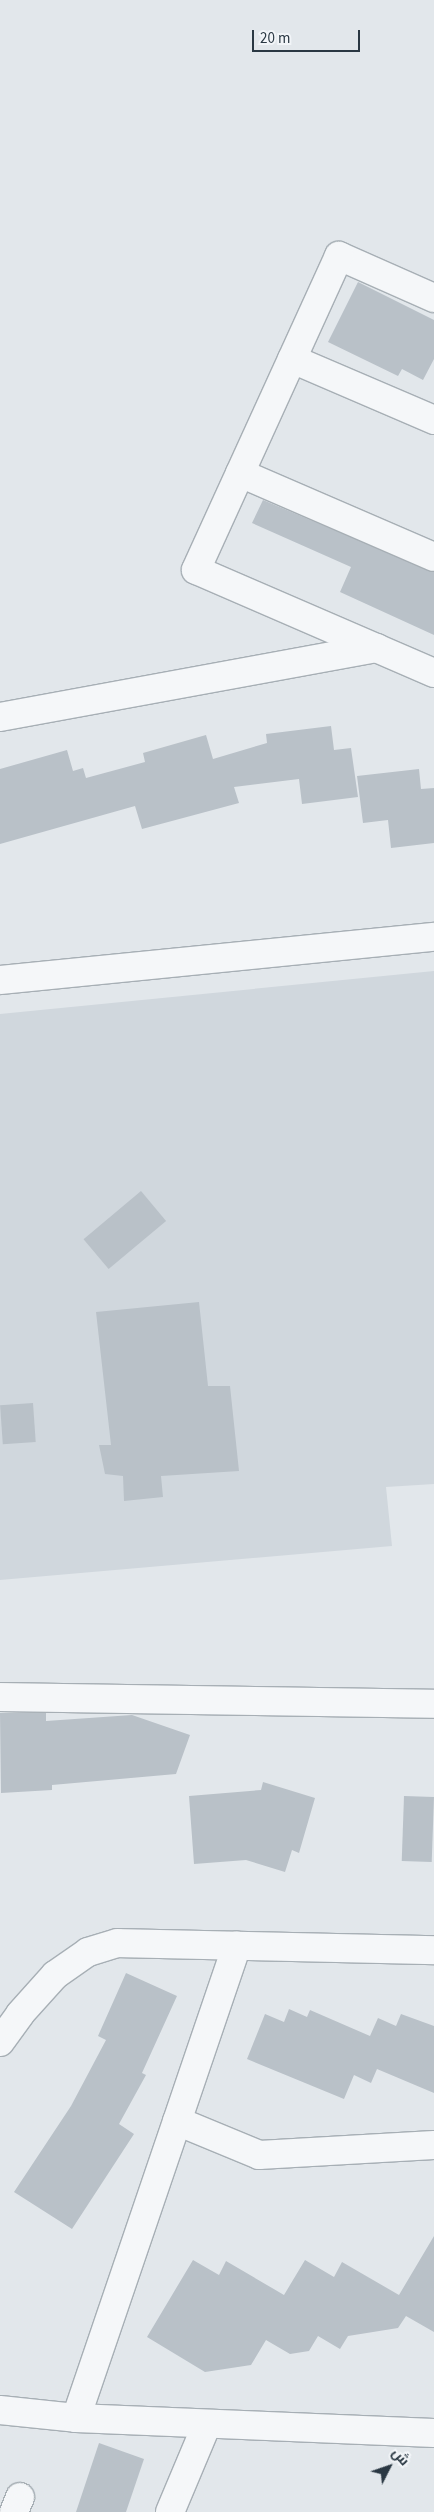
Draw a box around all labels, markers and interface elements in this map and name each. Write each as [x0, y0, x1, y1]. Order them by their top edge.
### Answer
scale bar [254, 20, 362, 52]
text: 20 m [260, 28, 290, 49]
north arrow [364, 2442, 414, 2492]
text: ش [387, 2444, 414, 2471]

